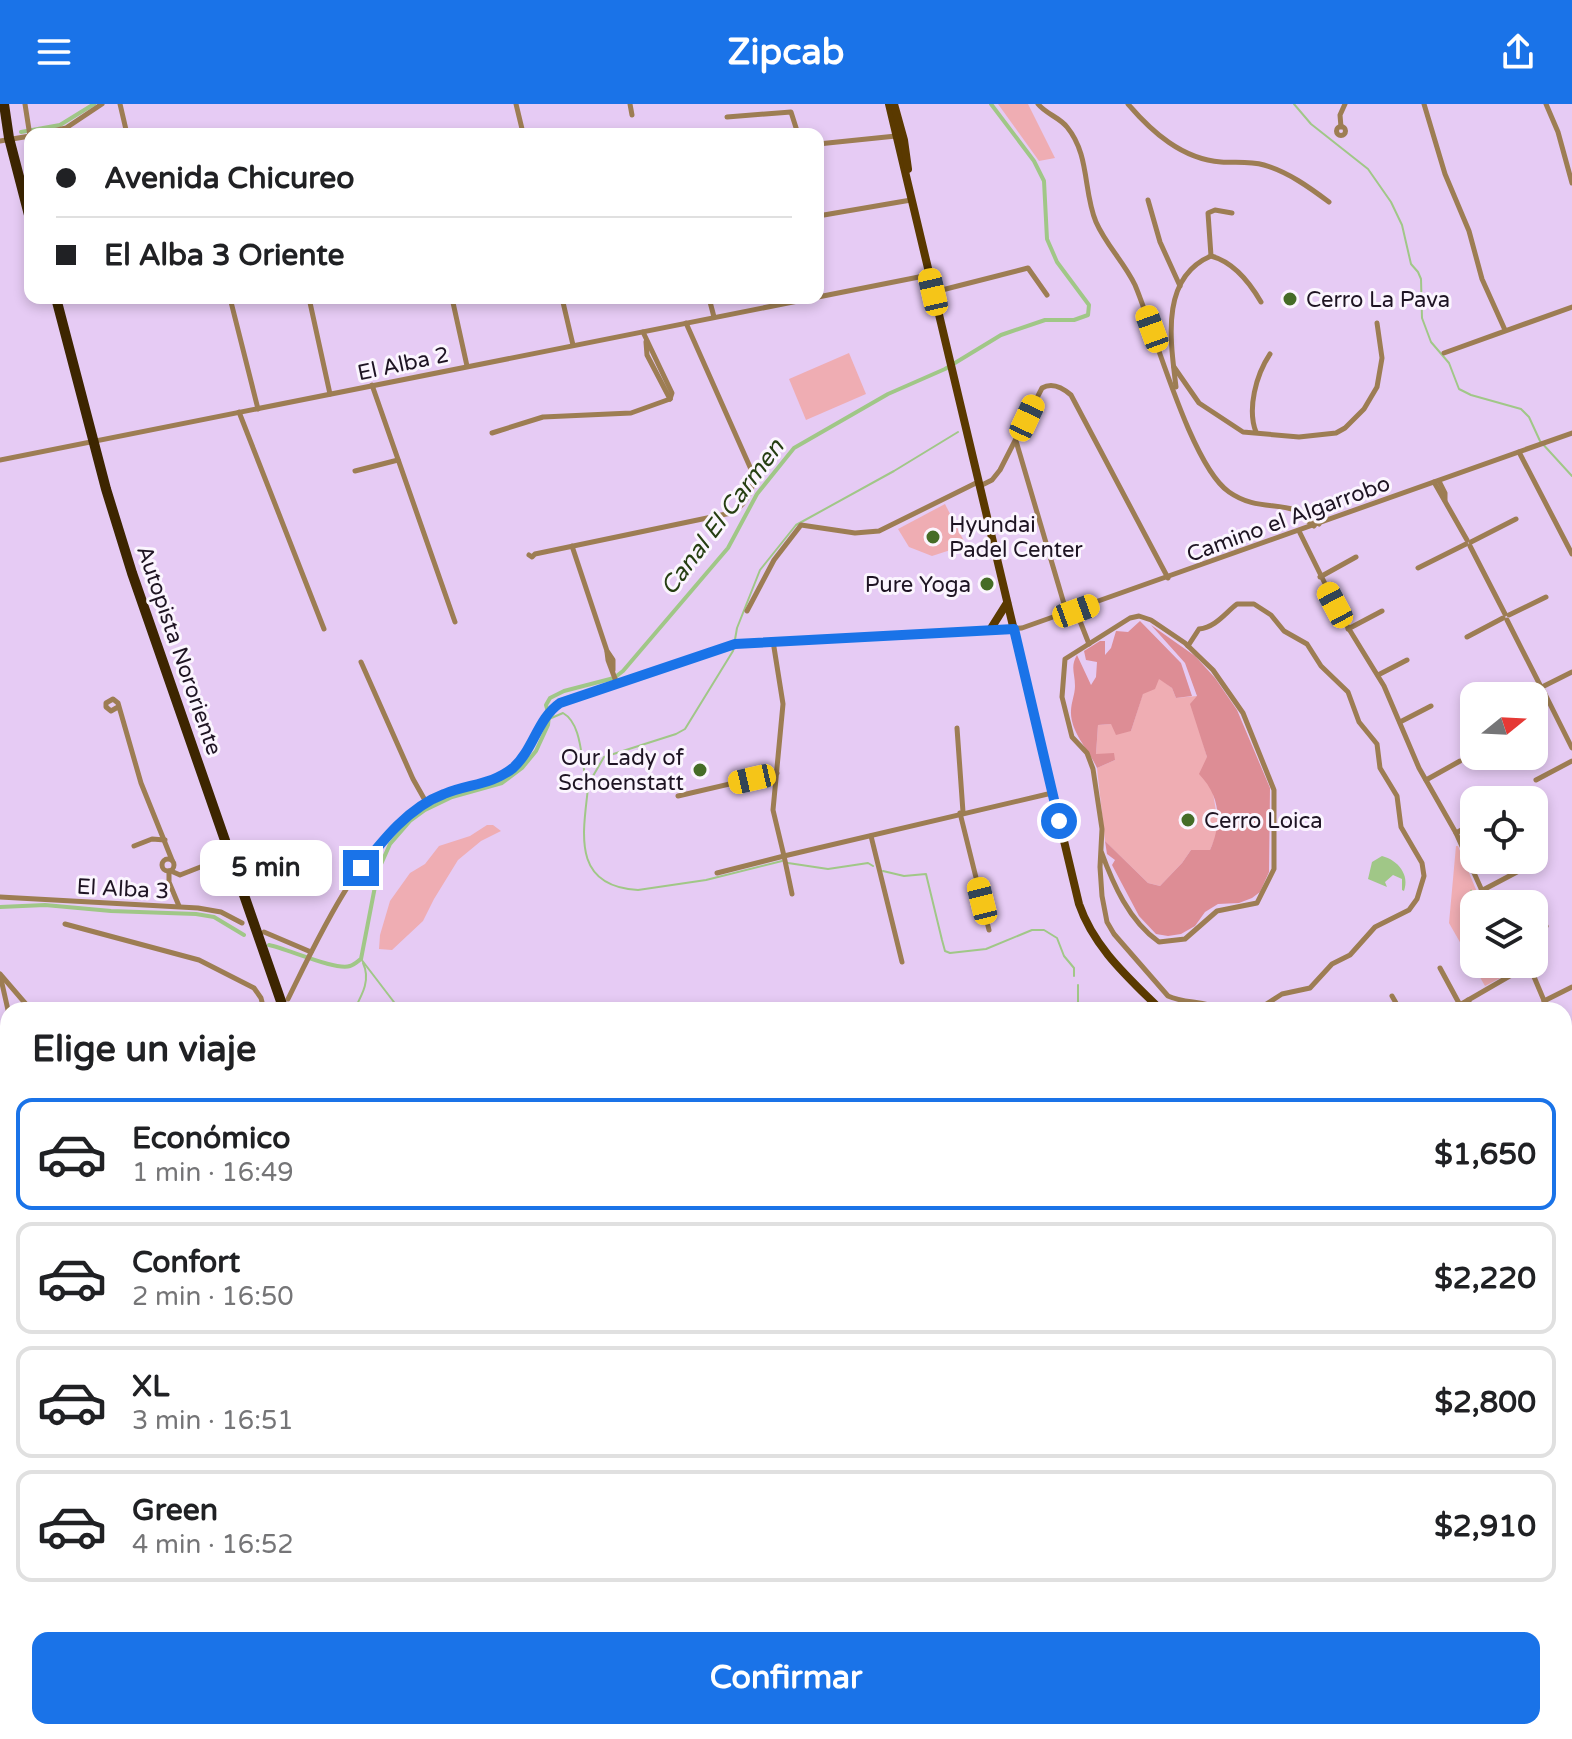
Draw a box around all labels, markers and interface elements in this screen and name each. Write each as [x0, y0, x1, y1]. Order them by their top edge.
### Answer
icon: menu [32, 30, 76, 74]
icon: share [1496, 30, 1540, 74]
text: Zipcab [728, 31, 844, 74]
text: Avenida Chicureo [104, 160, 354, 197]
text: El Alba 3 Oriente [104, 237, 344, 274]
car [916, 266, 950, 318]
place label: Cerro La Pava [1306, 287, 1450, 313]
marker: Cerro La Pava [1281, 290, 1299, 308]
car [1133, 302, 1171, 356]
street label: El Alba 2 [355, 342, 451, 386]
car [1006, 391, 1048, 445]
water label: Canal El Carmen [654, 433, 791, 601]
street label: Camino el Algarrobo [1183, 470, 1394, 568]
place label: Hyundai Padel Center [949, 512, 1083, 563]
marker: Hyundai Padel Center [924, 528, 942, 546]
street label: Autopista Nororiente [131, 542, 227, 758]
place label: Pure Yoga [865, 572, 971, 598]
marker: Pure Yoga [978, 575, 996, 593]
car [1313, 578, 1357, 632]
car [1049, 592, 1103, 630]
north arrow [1460, 682, 1548, 770]
map controls [1460, 682, 1548, 978]
place label: Our Lady of Schoenstatt [558, 745, 685, 796]
marker: Our Lady of Schoenstatt [691, 761, 709, 779]
car [726, 762, 778, 796]
button: locate [1460, 786, 1548, 874]
route start [1041, 803, 1077, 839]
place label: Cerro Loica [1204, 808, 1323, 834]
marker: Cerro Loica [1179, 811, 1197, 829]
callout: 5 min [201, 840, 333, 896]
route end [343, 850, 379, 886]
text: 5 min [231, 852, 301, 883]
street label: El Alba 3 [76, 874, 170, 904]
car [965, 875, 999, 927]
button: layers [1460, 890, 1548, 978]
text: Elige un viaje [32, 1028, 256, 1071]
icon: car [36, 1118, 108, 1190]
text: Económico [132, 1120, 290, 1157]
text: $1,650 [1434, 1136, 1536, 1173]
text: 1 min · 16:49 [132, 1157, 294, 1188]
icon: car [36, 1242, 108, 1314]
text: Confort [132, 1244, 240, 1281]
text: $2,220 [1434, 1260, 1536, 1297]
text: 2 min · 16:50 [132, 1281, 294, 1312]
icon: car [36, 1366, 108, 1438]
text: XL [132, 1368, 169, 1405]
text: $2,800 [1435, 1384, 1536, 1421]
text: 3 min · 16:51 [132, 1405, 294, 1436]
icon: car [36, 1490, 108, 1562]
text: Green [132, 1492, 218, 1529]
text: $2,910 [1434, 1508, 1536, 1545]
text: 4 min · 16:52 [132, 1529, 294, 1560]
button: Confirmar [32, 1632, 1540, 1724]

